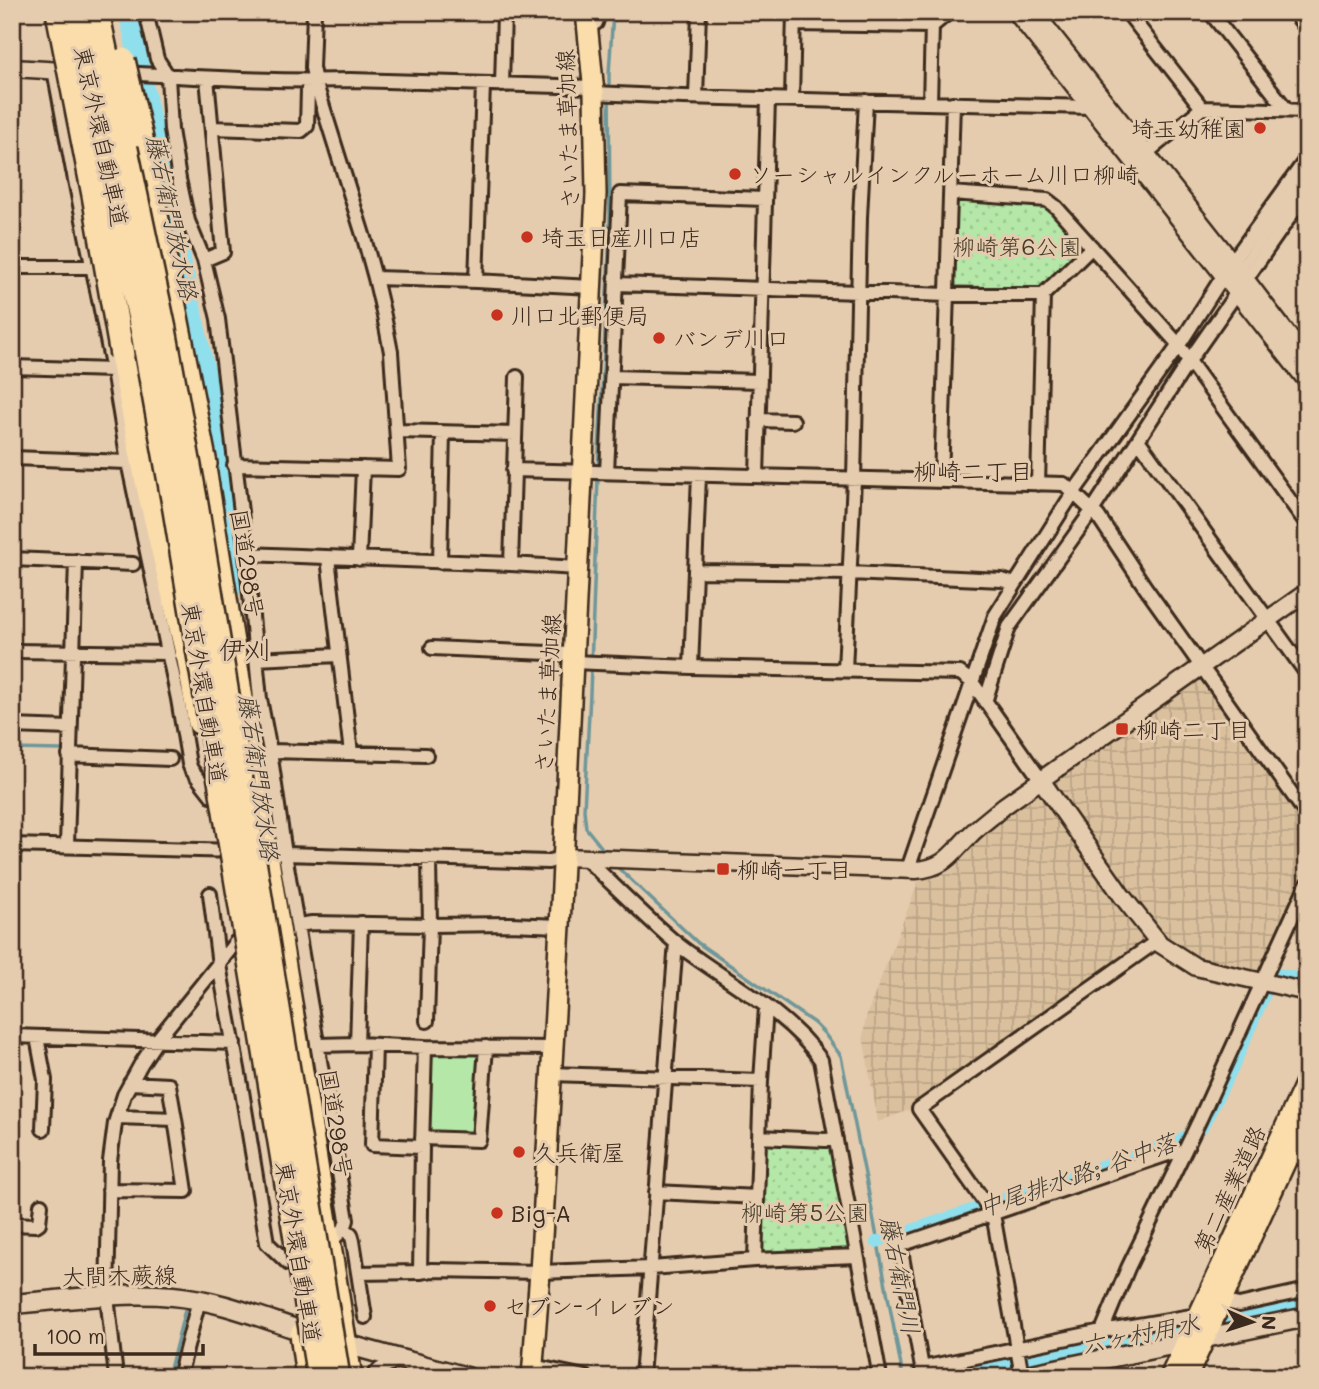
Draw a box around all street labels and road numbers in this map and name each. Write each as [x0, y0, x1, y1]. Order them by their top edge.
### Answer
street label: 東京外環自動車道 [68, 43, 136, 229]
street label: さいたま草加線 [549, 48, 585, 210]
street label: 国道298号 [225, 507, 271, 619]
street label: 東京外環自動車道 [176, 600, 234, 786]
street label: さいたま草加線 [528, 612, 566, 774]
street label: 国道298号 [314, 1067, 360, 1179]
street label: 第二産業道路 [1186, 1120, 1272, 1258]
street label: 東京外環自動車道 [270, 1159, 328, 1345]
street label: 大間木蕨線 [61, 1259, 177, 1291]

